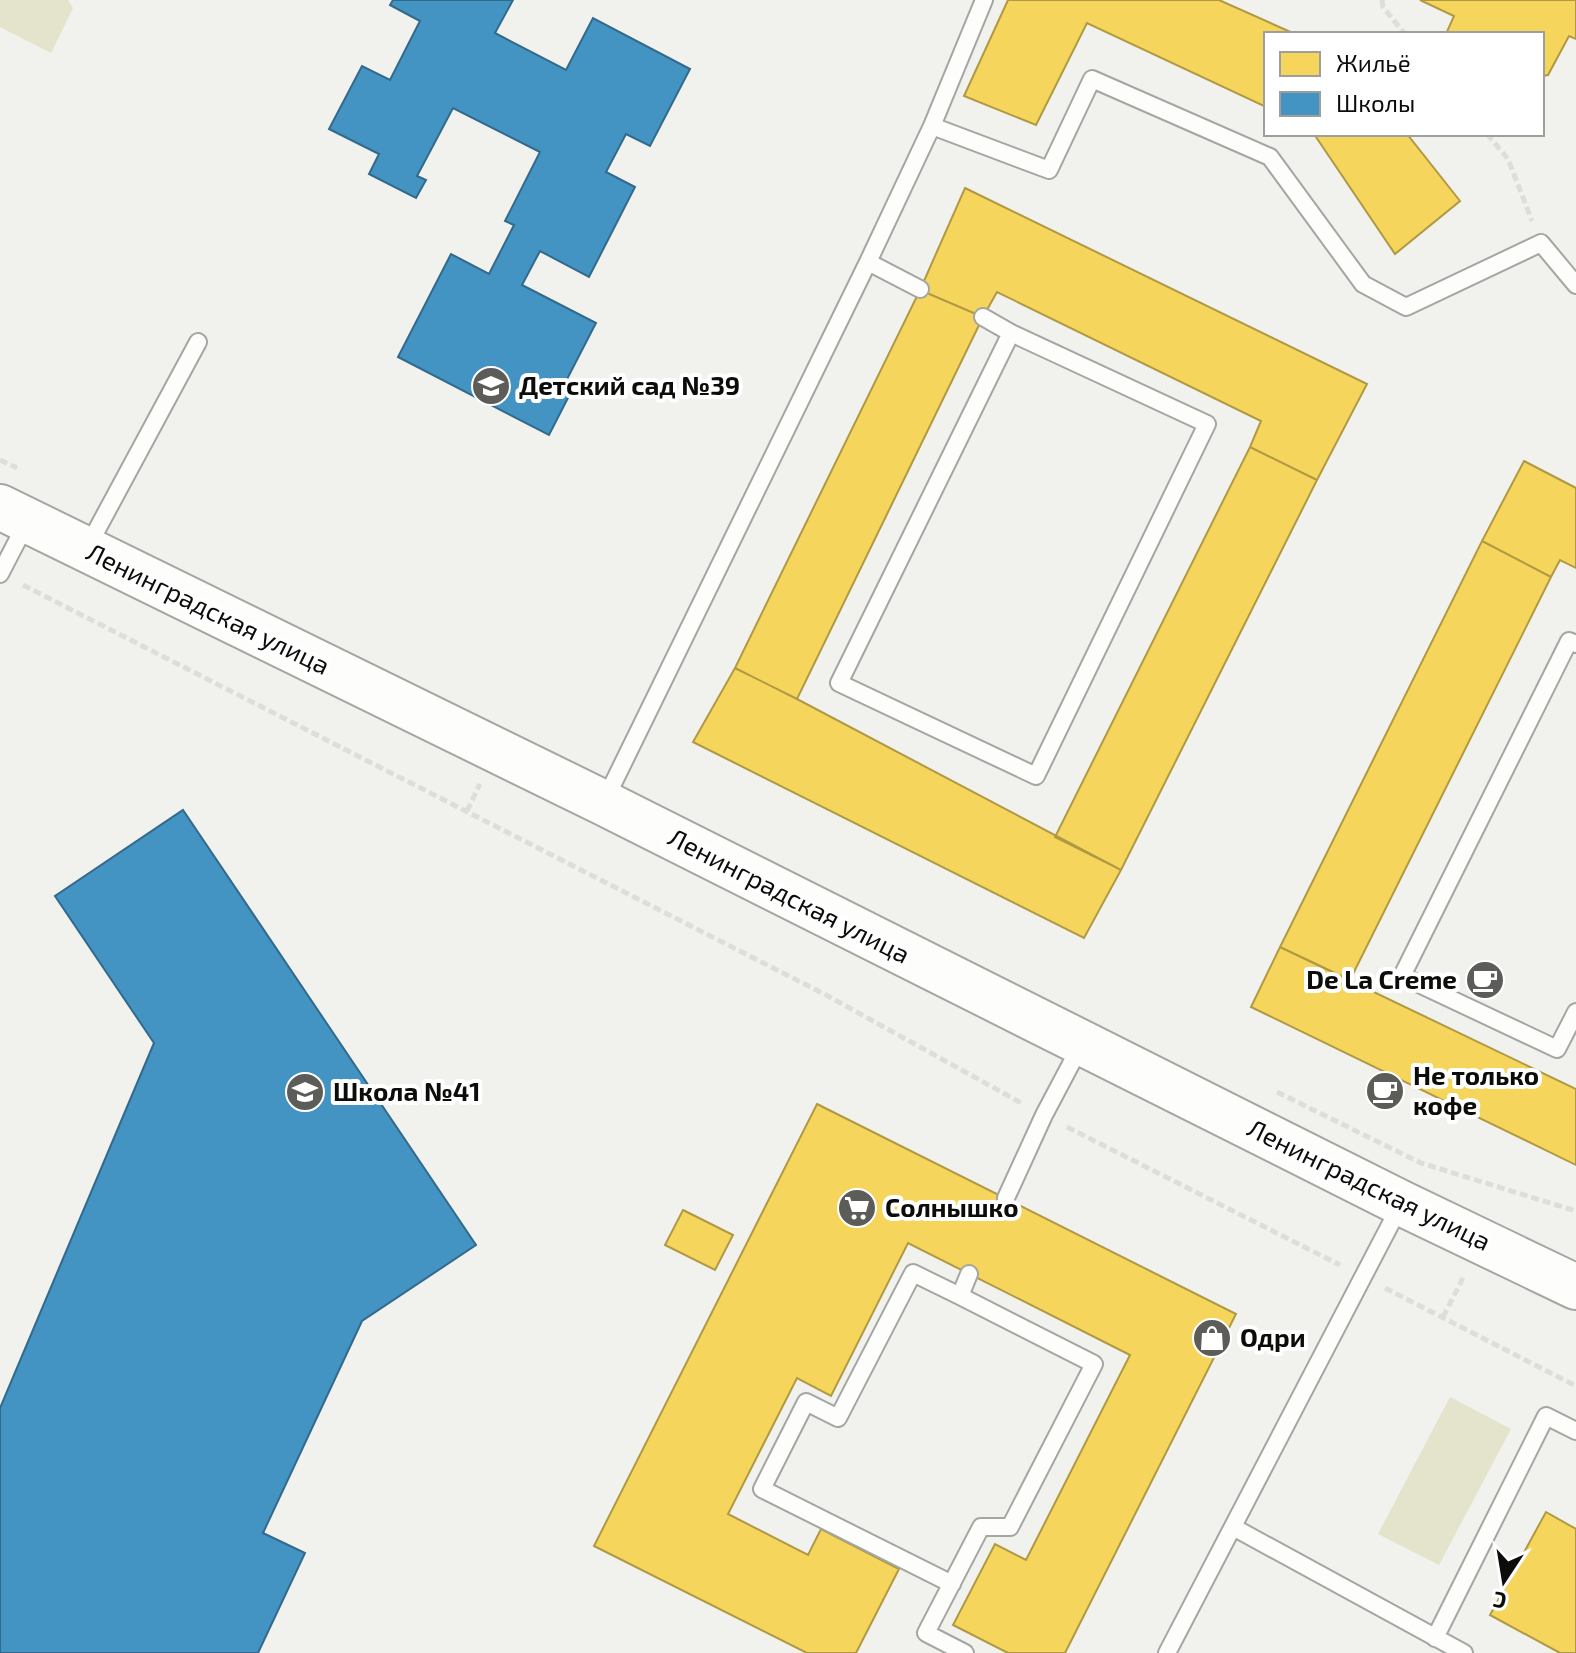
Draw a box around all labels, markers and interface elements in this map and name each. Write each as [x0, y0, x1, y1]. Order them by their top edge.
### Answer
legend [1264, 32, 1544, 136]
text: Жильё [1336, 48, 1411, 77]
text: Школы [1336, 88, 1415, 117]
school or university icon: Детский сад №39 [470, 365, 512, 407]
place label: Детский сад №39 [519, 369, 740, 400]
street label: Ленинградская улица [82, 535, 335, 681]
street label: Ленинградская улица [663, 820, 916, 970]
cafe icon: De La Creme [1464, 959, 1506, 1001]
place label: De La Creme [1306, 963, 1457, 994]
place label: Не только кофе [1413, 1059, 1539, 1120]
cafe icon: Не только кофе [1364, 1070, 1406, 1112]
school or university icon: Школа №41 [284, 1071, 326, 1113]
place label: Школа №41 [333, 1075, 481, 1106]
street label: Ленинградская улица [1243, 1111, 1496, 1257]
supermarket icon: Солнышко [836, 1187, 878, 1229]
place label: Солнышко [885, 1191, 1019, 1222]
shop icon: Одри [1191, 1317, 1233, 1359]
place label: Одри [1240, 1321, 1306, 1352]
north arrow [1464, 1541, 1544, 1621]
text: С [1491, 1587, 1509, 1616]

